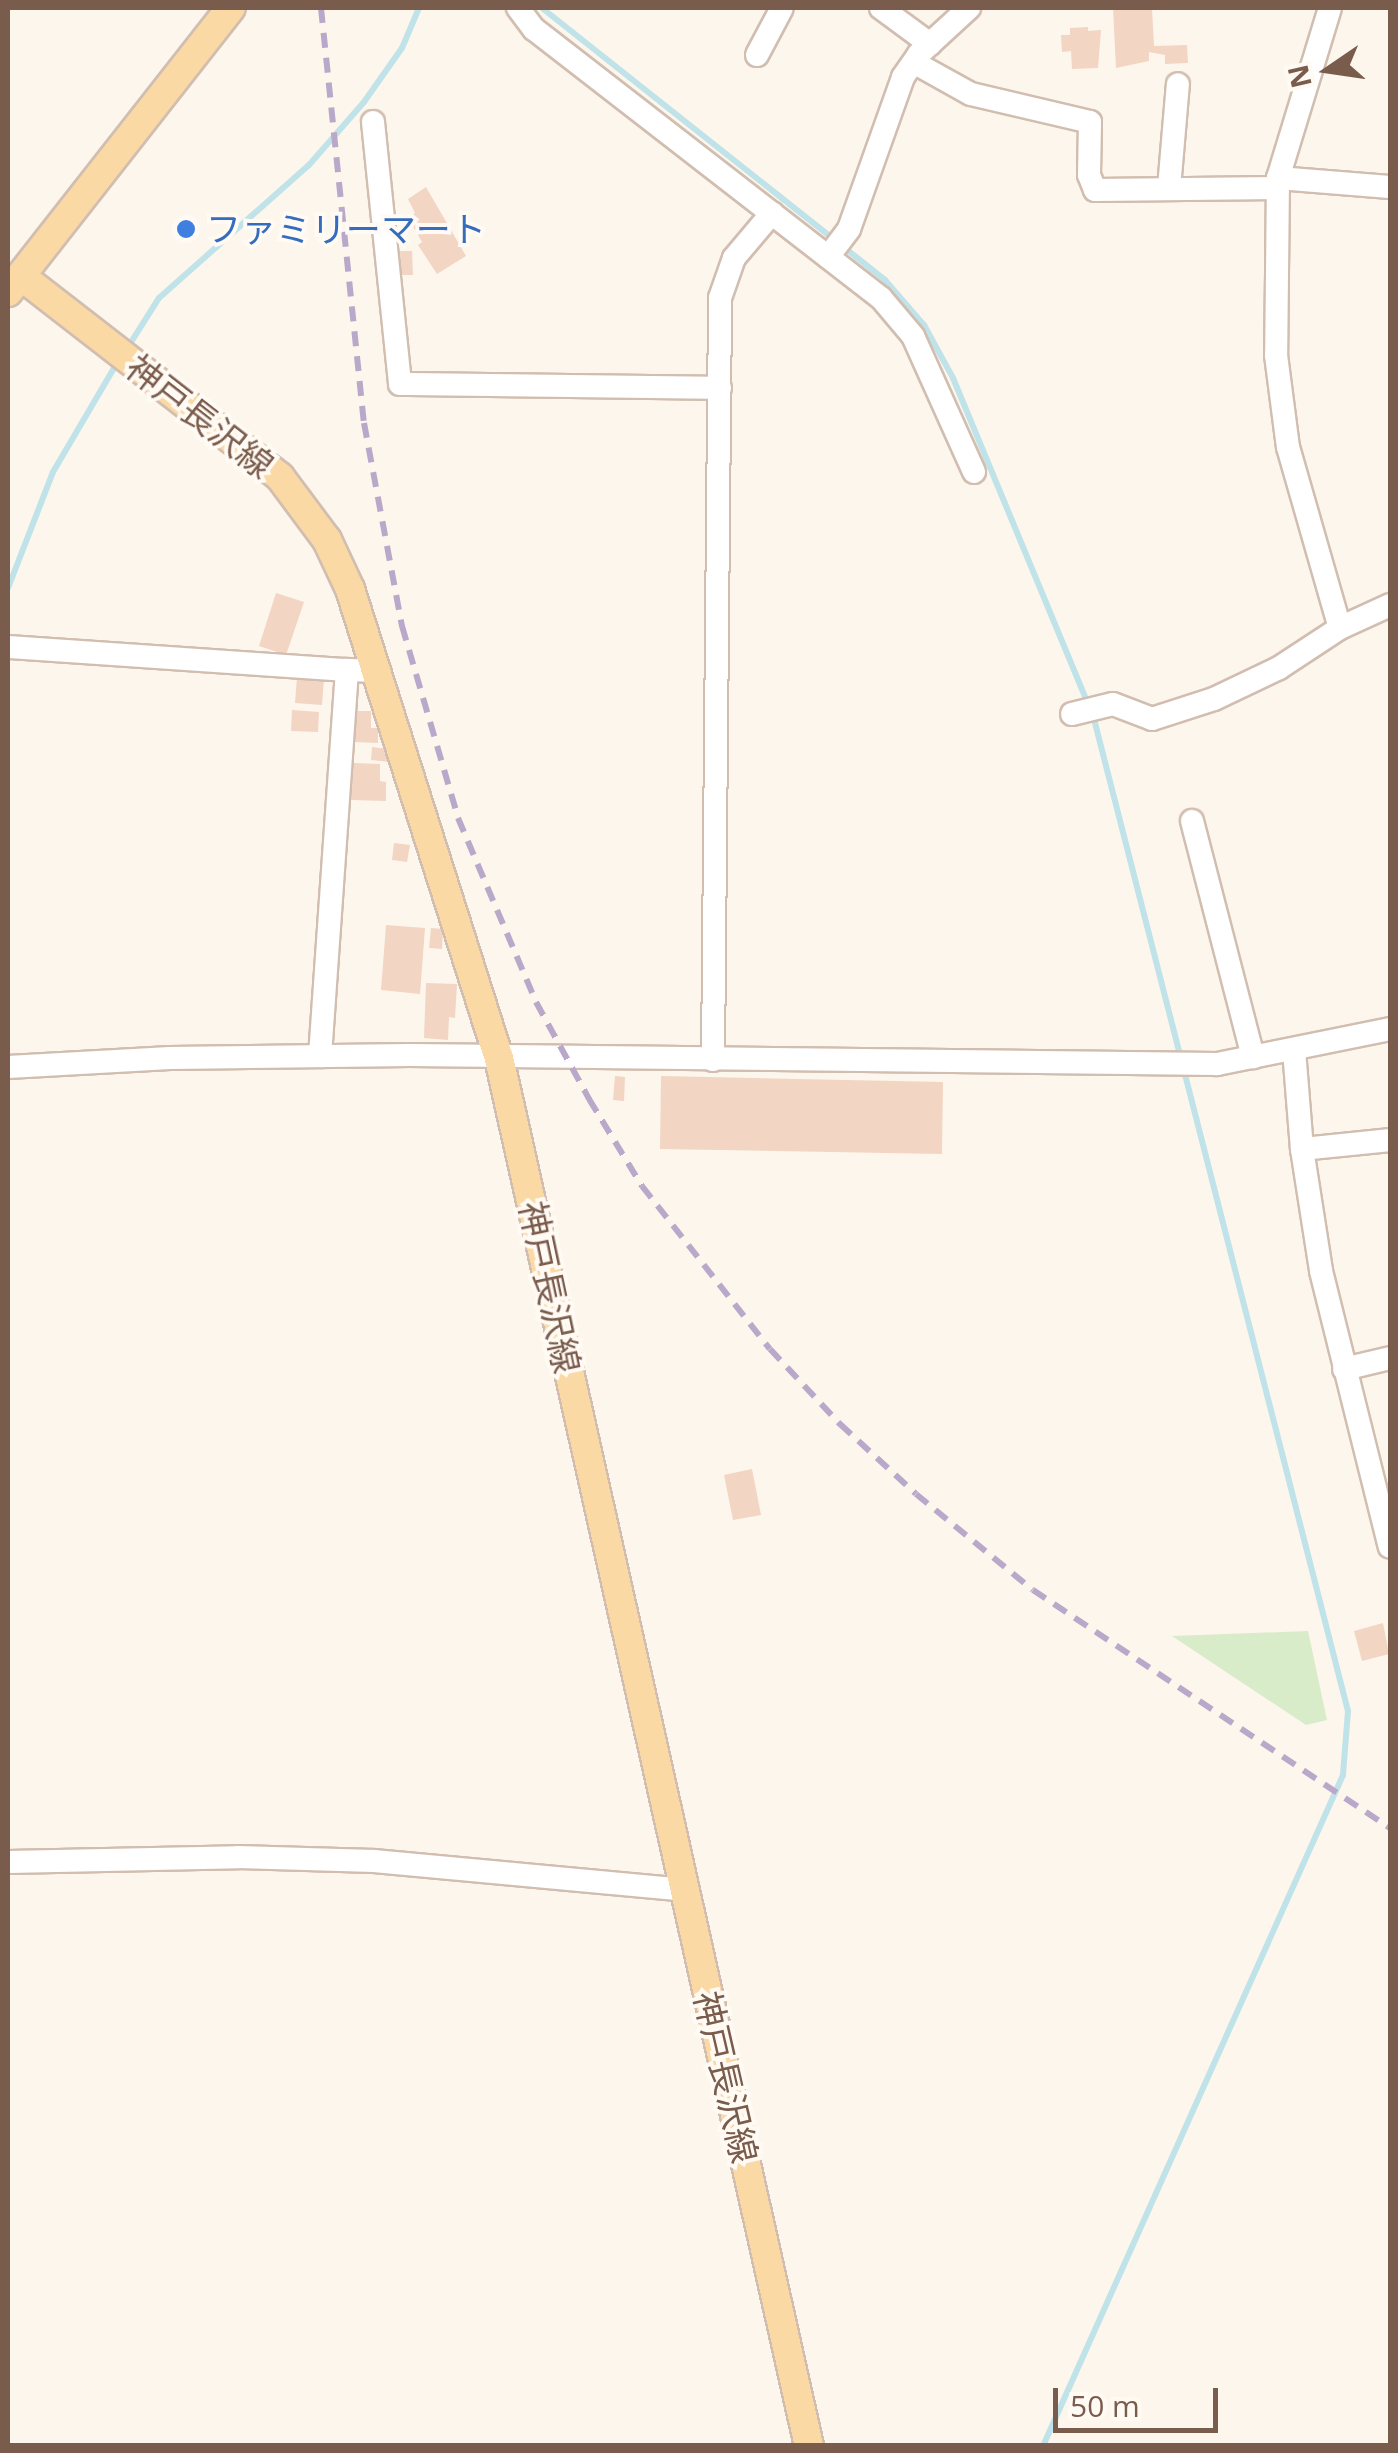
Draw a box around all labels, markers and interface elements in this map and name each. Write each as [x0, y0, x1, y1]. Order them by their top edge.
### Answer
north arrow [1278, 20, 1378, 120]
text: N [1278, 61, 1320, 92]
place label: ファミリーマート [206, 208, 486, 250]
marker: ファミリーマート [175, 218, 197, 240]
street label: 神戸長沢線 [118, 346, 282, 486]
street label: 神戸長沢線 [511, 1197, 589, 1377]
street label: 神戸長沢線 [686, 1987, 766, 2167]
scale bar [1058, 2368, 1223, 2430]
text: 50 m [1070, 2385, 1140, 2426]

